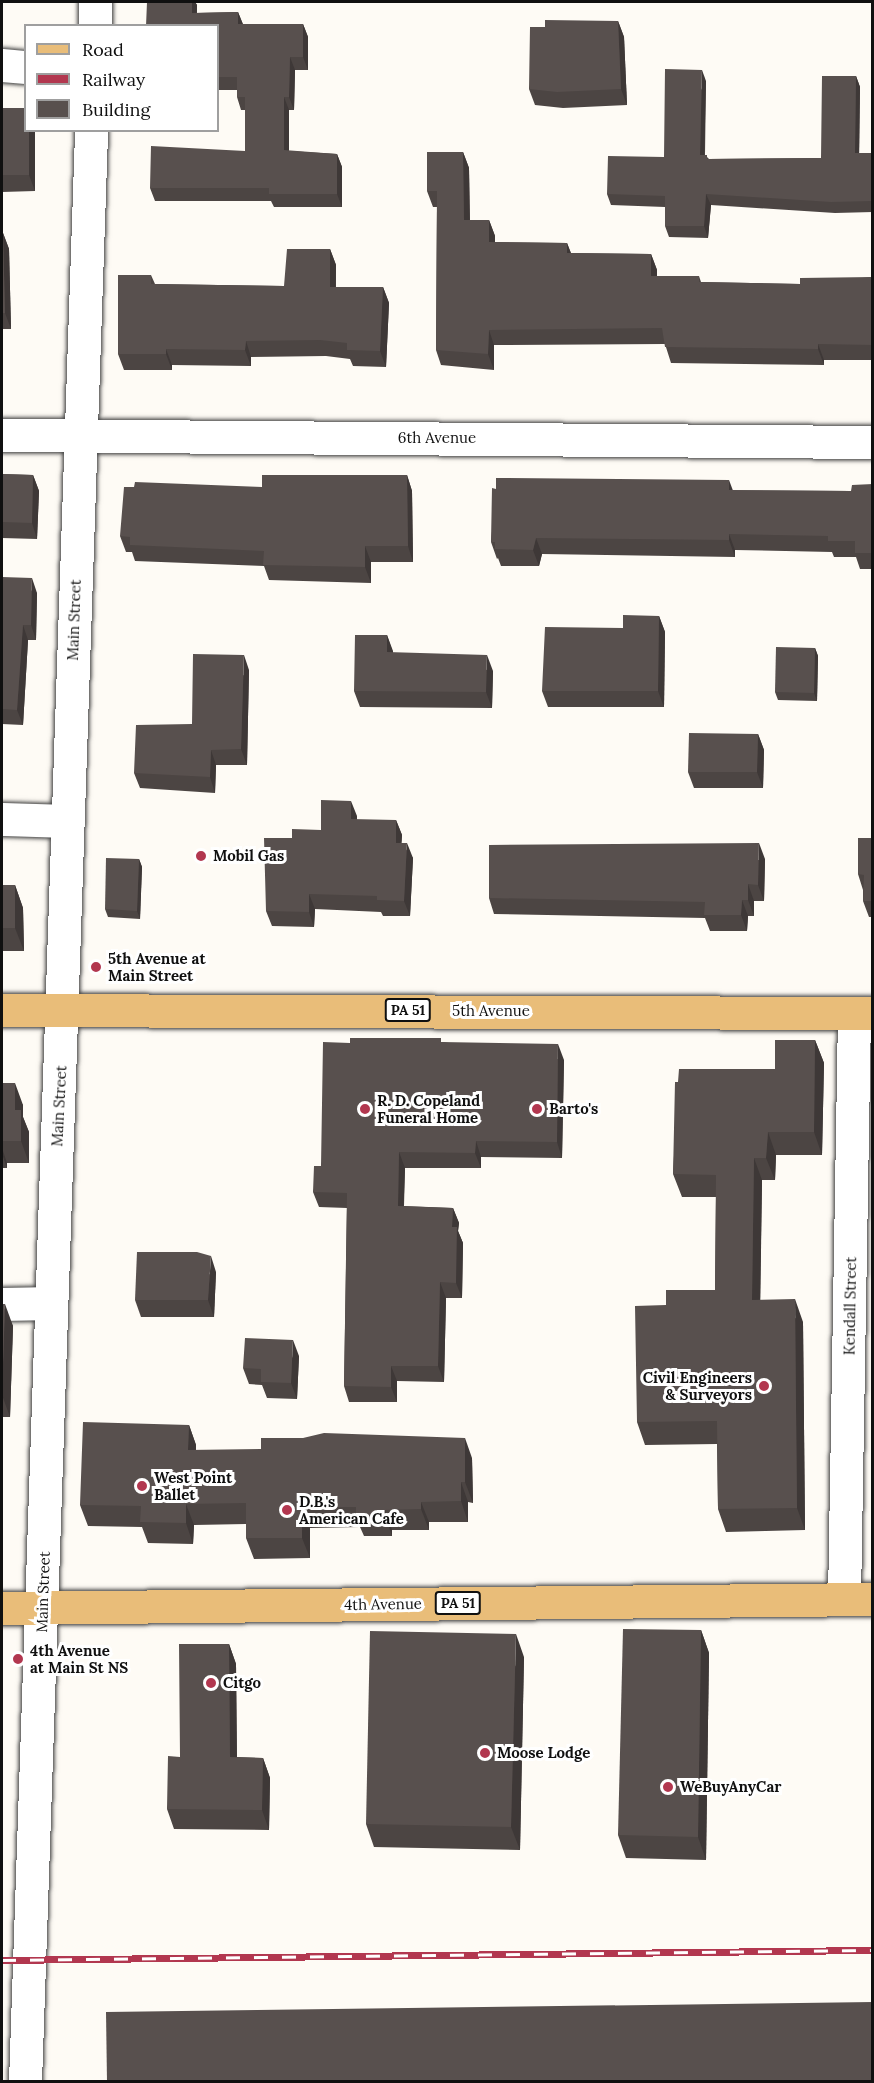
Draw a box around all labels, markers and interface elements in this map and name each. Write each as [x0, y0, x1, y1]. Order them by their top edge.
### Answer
legend [24, 24, 219, 132]
text: Road [82, 38, 124, 61]
text: Railway [82, 68, 145, 91]
text: Building [82, 98, 150, 121]
street label: 6th Avenue [398, 429, 476, 447]
street label: Main Street [64, 579, 84, 661]
place label: Mobil Gas [213, 847, 284, 865]
marker: Mobil Gas [194, 849, 208, 863]
place label: 5th Avenue at Main Street [108, 949, 206, 984]
marker: 5th Avenue at Main Street [89, 960, 103, 974]
road number: PA 51 [384, 999, 432, 1021]
street label: 5th Avenue [452, 1002, 530, 1020]
street label: Main Street [48, 1065, 70, 1147]
place label: R. D. Copeland Funeral Home [377, 1091, 480, 1126]
place label: Barto's [549, 1100, 598, 1118]
marker: R. D. Copeland Funeral Home [358, 1102, 372, 1116]
marker: Barto's [530, 1102, 544, 1116]
street label: Kendall Street [840, 1257, 860, 1355]
place label: Civil Engineers & Surveyors [643, 1368, 752, 1403]
marker: Civil Engineers & Surveyors [757, 1379, 771, 1393]
place label: West Point Ballet [154, 1468, 232, 1503]
marker: West Point Ballet [135, 1479, 149, 1493]
place label: D.B.'s American Cafe [299, 1492, 404, 1527]
marker: D.B.'s American Cafe [280, 1503, 294, 1517]
street label: Main Street [33, 1551, 53, 1633]
road number: PA 51 [434, 1592, 482, 1614]
street label: 4th Avenue [344, 1594, 422, 1614]
place label: 4th Avenue at Main St NS [30, 1641, 128, 1676]
marker: 4th Avenue at Main St NS [11, 1652, 25, 1666]
place label: Citgo [223, 1674, 261, 1692]
marker: Citgo [204, 1676, 218, 1690]
place label: Moose Lodge [497, 1744, 590, 1762]
marker: Moose Lodge [478, 1746, 492, 1760]
place label: WeBuyAnyCar [680, 1778, 781, 1796]
marker: WeBuyAnyCar [661, 1780, 675, 1794]

